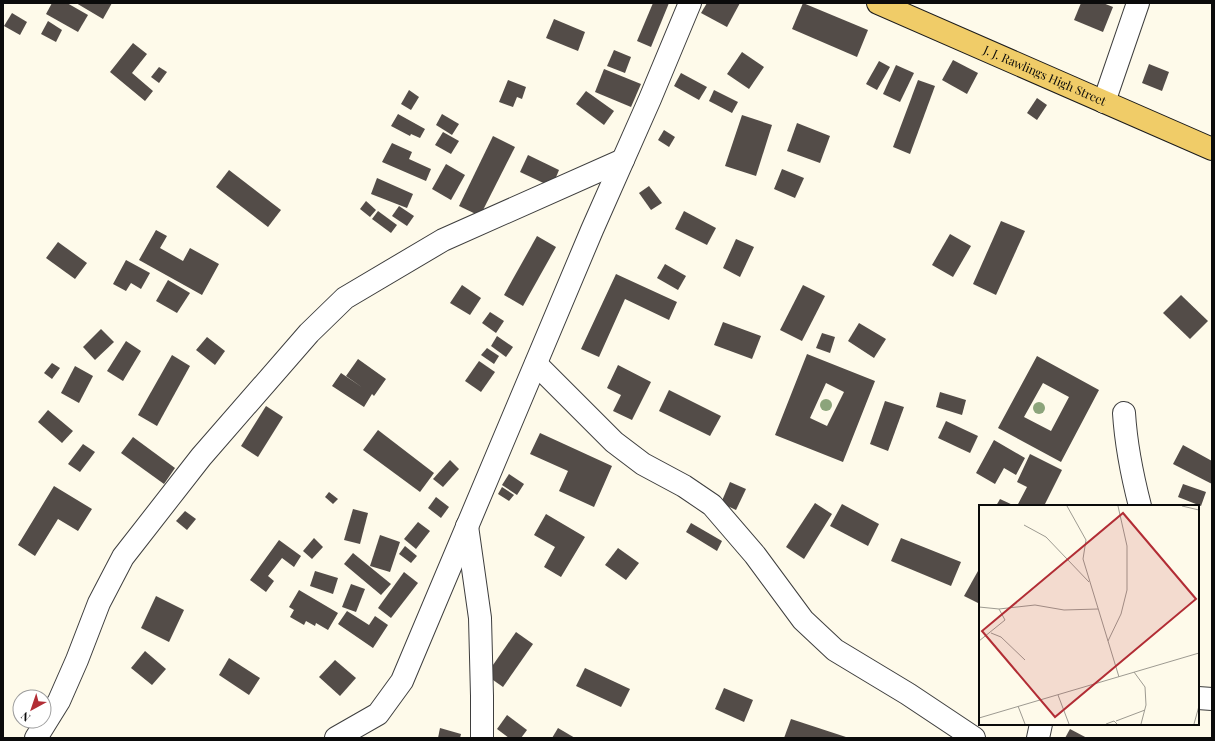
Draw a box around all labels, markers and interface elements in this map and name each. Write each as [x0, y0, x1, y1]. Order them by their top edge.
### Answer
street label: J. J. Rawlings High Street [981, 41, 1110, 109]
inset map [979, 505, 1199, 725]
north arrow [12, 689, 52, 729]
text: N [17, 709, 33, 725]

